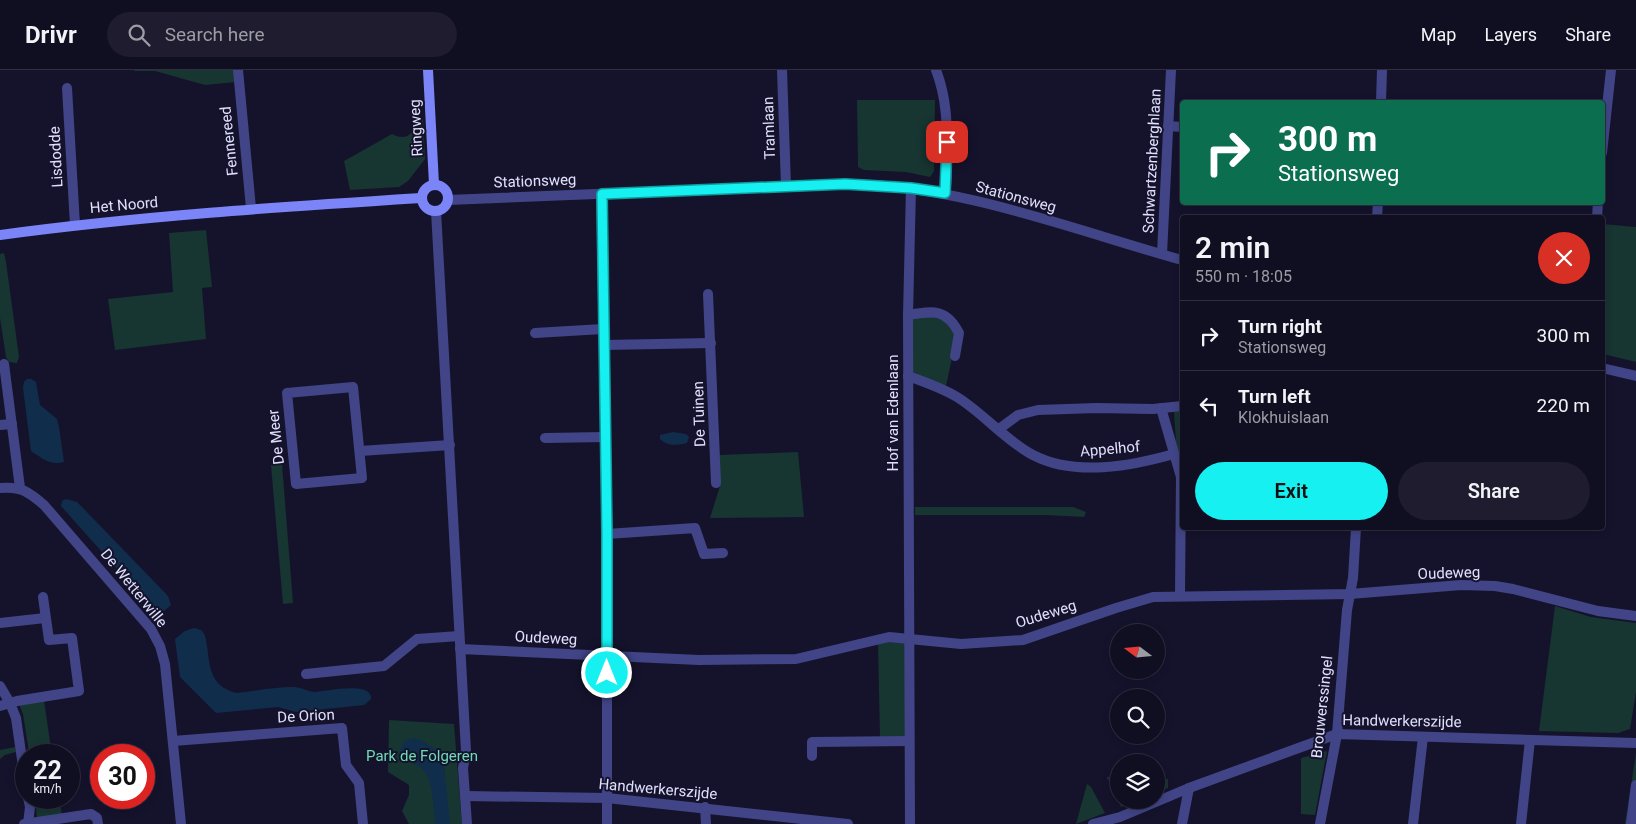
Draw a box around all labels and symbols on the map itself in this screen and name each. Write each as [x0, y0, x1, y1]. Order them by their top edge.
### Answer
street label: Schwartzenberghlaan [1139, 88, 1165, 234]
street label: Tramlaan [759, 96, 779, 160]
street label: Ringweg [406, 99, 426, 157]
street label: Fennereed [216, 105, 242, 177]
pin [926, 121, 968, 163]
street label: Lisdodde [45, 126, 67, 188]
street label: Stationsweg [493, 171, 577, 191]
street label: Stationsweg [974, 178, 1058, 216]
street label: Het Noord [89, 193, 159, 217]
street label: Hof van Edenlaan [884, 355, 902, 471]
street label: De Tuinen [689, 381, 709, 447]
street label: De Meer [264, 408, 288, 466]
street label: Appelhof [1079, 437, 1142, 461]
street label: De Wetterwille [97, 545, 171, 631]
street label: Oudeweg [1417, 563, 1481, 583]
street label: Oudeweg [1013, 596, 1079, 632]
north arrow [1110, 624, 1165, 679]
street label: Oudeweg [514, 627, 578, 649]
position arrow [580, 646, 632, 698]
street label: Brouwerssingel [1308, 655, 1336, 759]
street label: De Orion [277, 706, 335, 726]
street label: Handwerkerszijde [1342, 711, 1462, 731]
speed limit sign: 30 [90, 744, 155, 809]
park label: Park de Folgeren [366, 747, 478, 765]
street label: Handwerkerszijde [598, 775, 718, 803]

